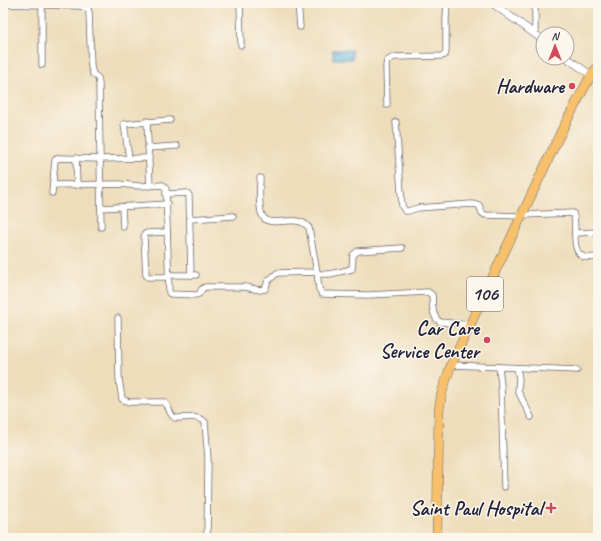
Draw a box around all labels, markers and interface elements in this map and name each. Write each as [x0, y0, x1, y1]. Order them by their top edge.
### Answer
north arrow [535, 26, 575, 66]
text: N [552, 29, 561, 43]
place label: Hardware [496, 74, 565, 99]
marker: Hardware [567, 81, 577, 91]
road number: 106 [467, 277, 503, 311]
place label: Car Care Service Center [380, 316, 482, 364]
marker: Car Care Service Center [482, 335, 492, 345]
place label: Saint Paul Hospital [410, 496, 546, 521]
marker: Saint Paul Hospital [545, 502, 557, 514]

